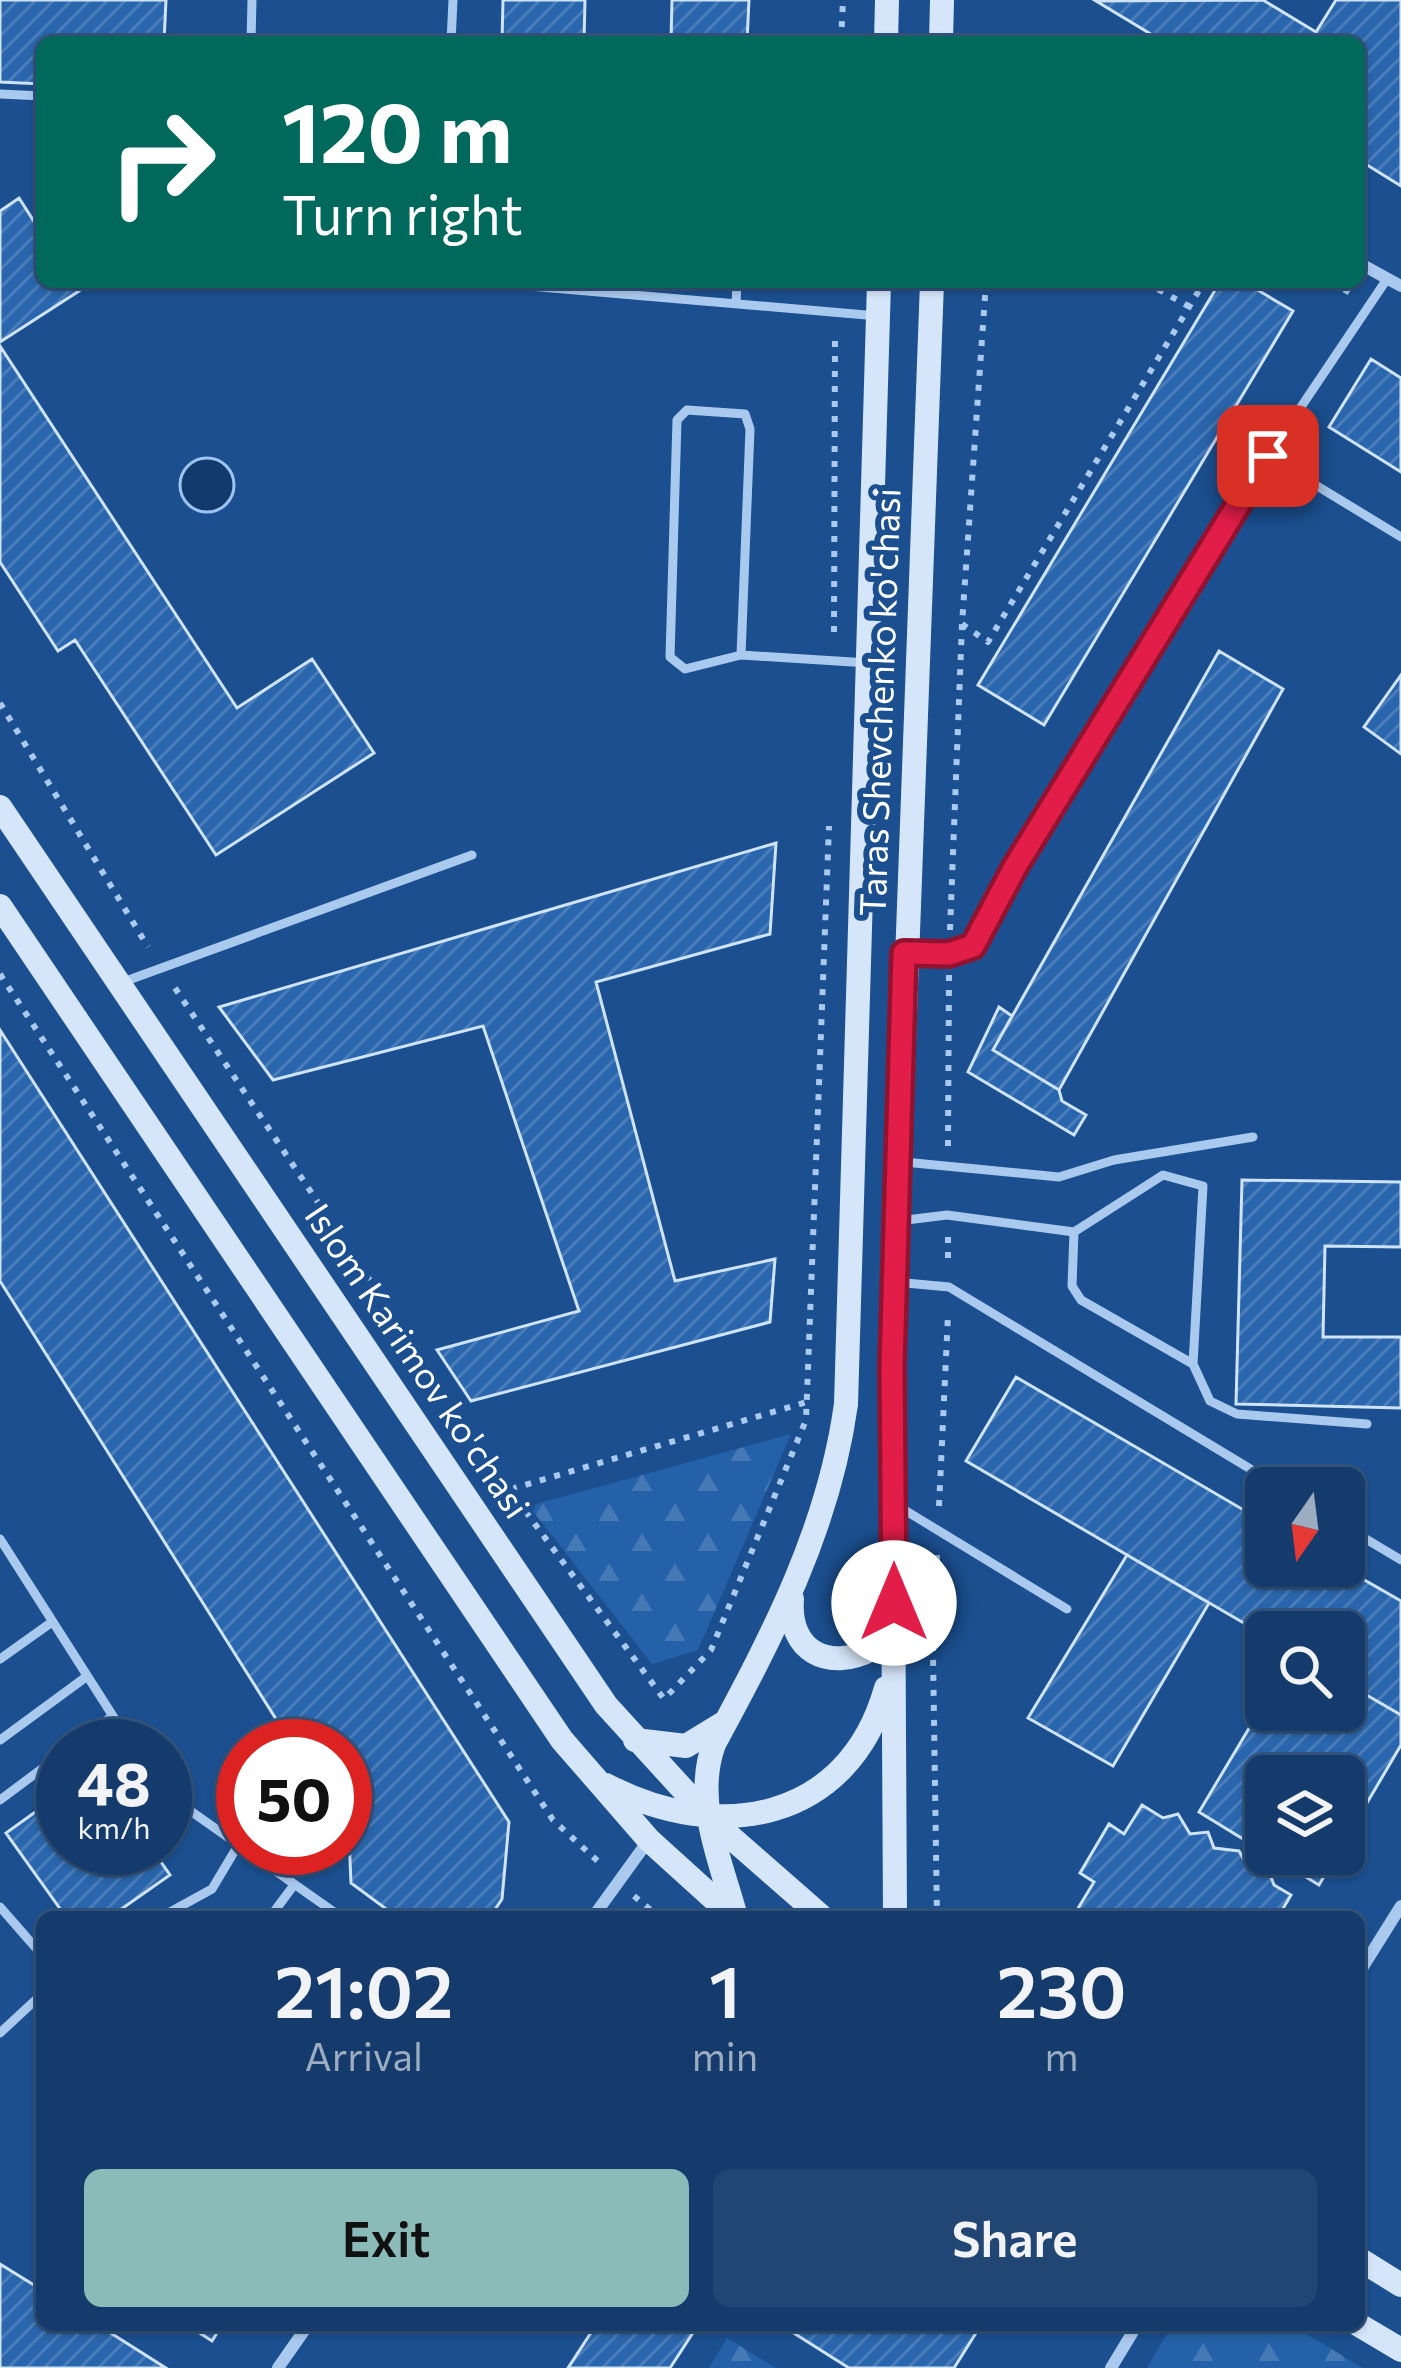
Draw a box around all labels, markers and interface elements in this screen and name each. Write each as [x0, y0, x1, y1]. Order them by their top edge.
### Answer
text: 120 m [282, 78, 512, 180]
icon: right [84, 84, 240, 240]
text: Turn right [282, 180, 523, 246]
pin [1217, 405, 1319, 507]
icon: arrive [1235, 423, 1301, 489]
street label: Taras Shevchenko ko'chasi [849, 487, 907, 917]
street label: Islom Karimov ko'chasi [297, 1194, 541, 1526]
north arrow [1245, 1467, 1365, 1587]
map controls [1245, 1467, 1365, 1875]
position arrow [831, 1540, 957, 1666]
button: search [1245, 1611, 1365, 1731]
speed limit sign: 50 [216, 1719, 372, 1875]
text: 48 [77, 1745, 151, 1818]
button: layers [1245, 1755, 1365, 1875]
text: km/h [78, 1808, 150, 1845]
text: 21:02 [274, 1945, 453, 2033]
text: 1 [709, 1945, 741, 2033]
text: 230 [997, 1945, 1126, 2033]
text: Arrival [305, 2031, 423, 2079]
text: min [692, 2031, 758, 2079]
text: m [1045, 2031, 1079, 2079]
button: Exit [84, 2169, 689, 2307]
button: Share [713, 2169, 1317, 2307]

